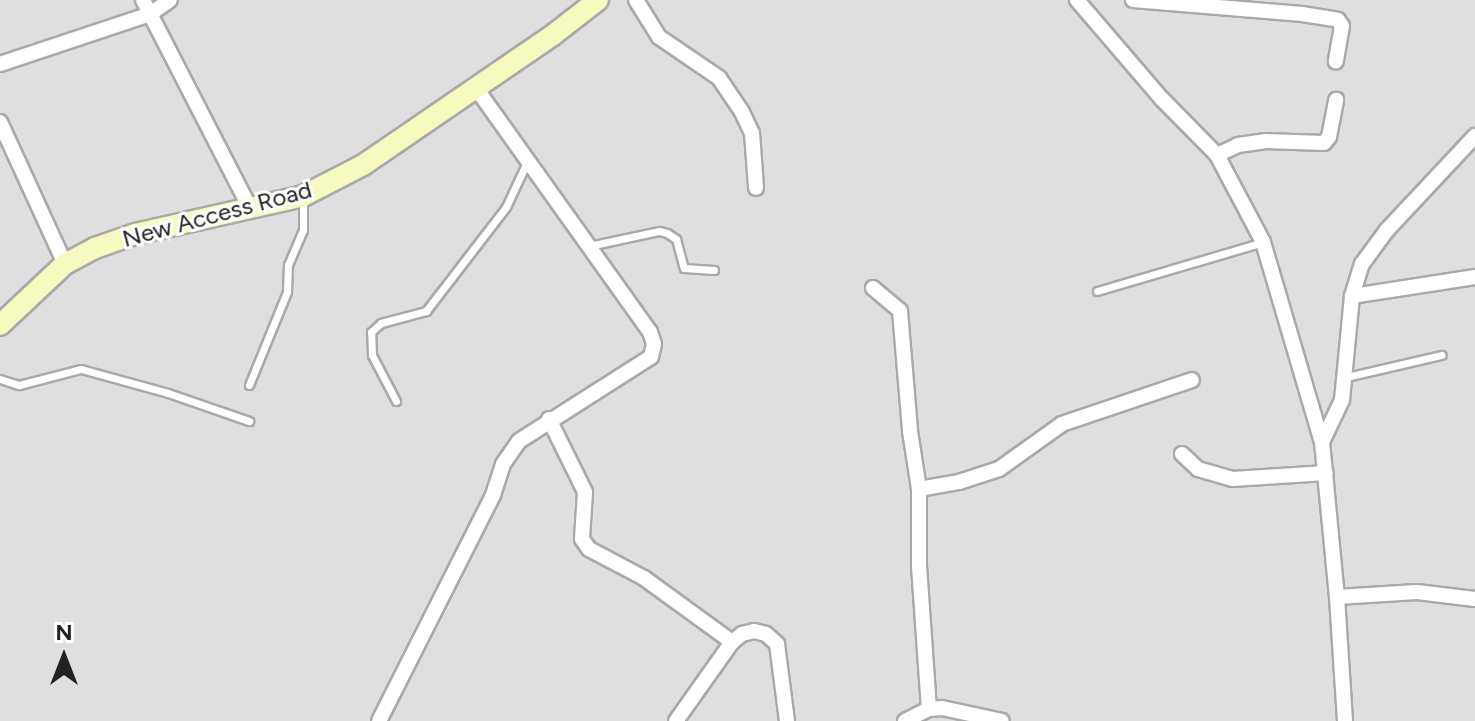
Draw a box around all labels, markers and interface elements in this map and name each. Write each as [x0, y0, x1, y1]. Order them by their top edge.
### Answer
street label: New Access Road [119, 175, 315, 253]
north arrow [24, 617, 104, 697]
text: N [55, 619, 73, 646]

